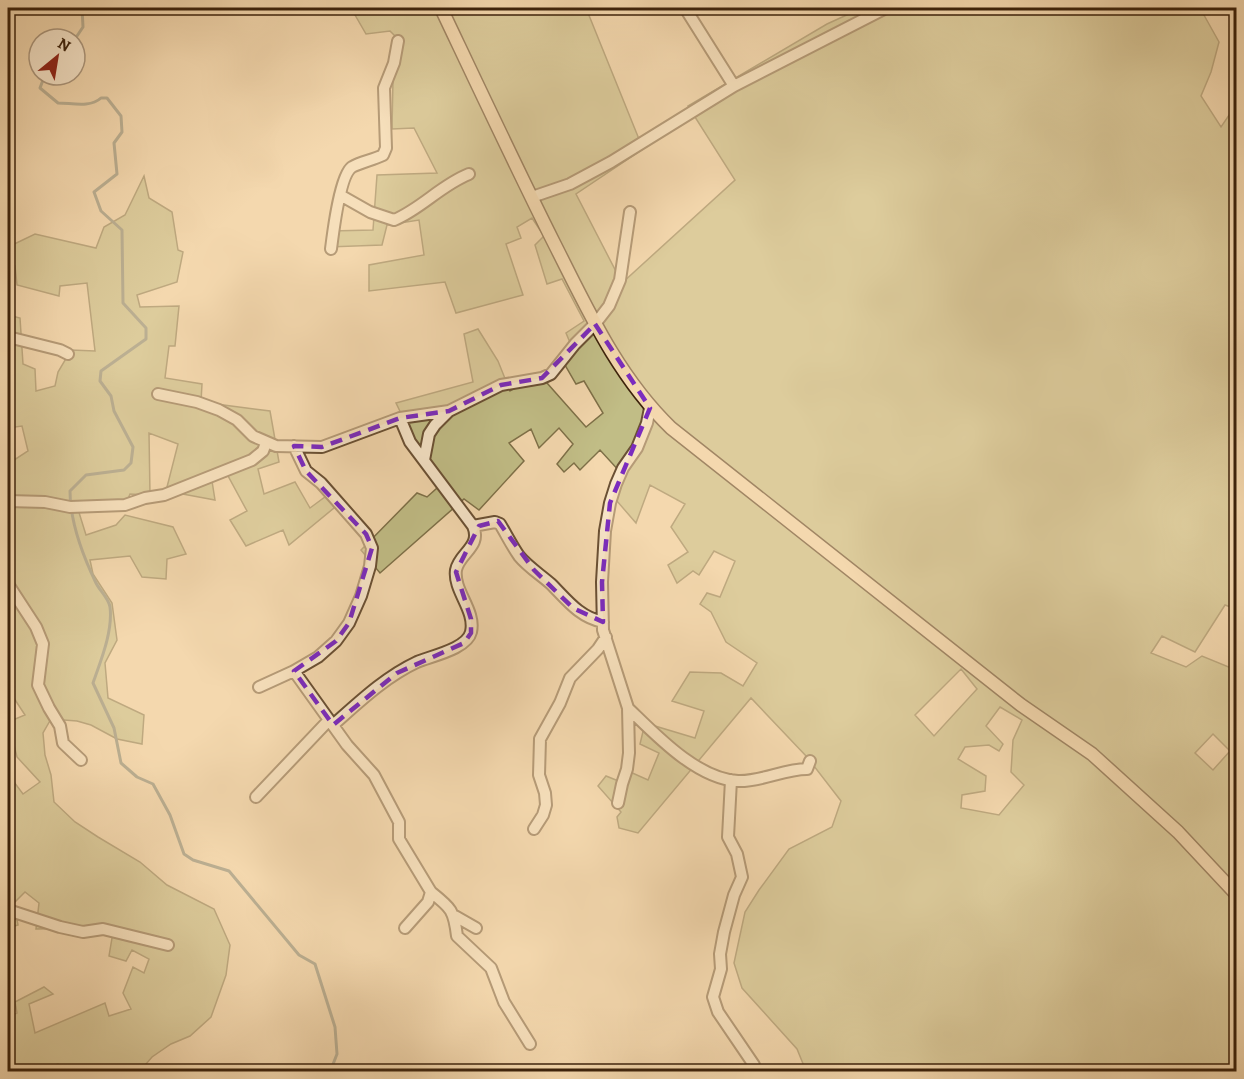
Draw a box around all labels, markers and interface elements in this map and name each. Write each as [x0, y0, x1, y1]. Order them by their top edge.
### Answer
north arrow [27, 27, 87, 87]
text: N [53, 32, 75, 57]

